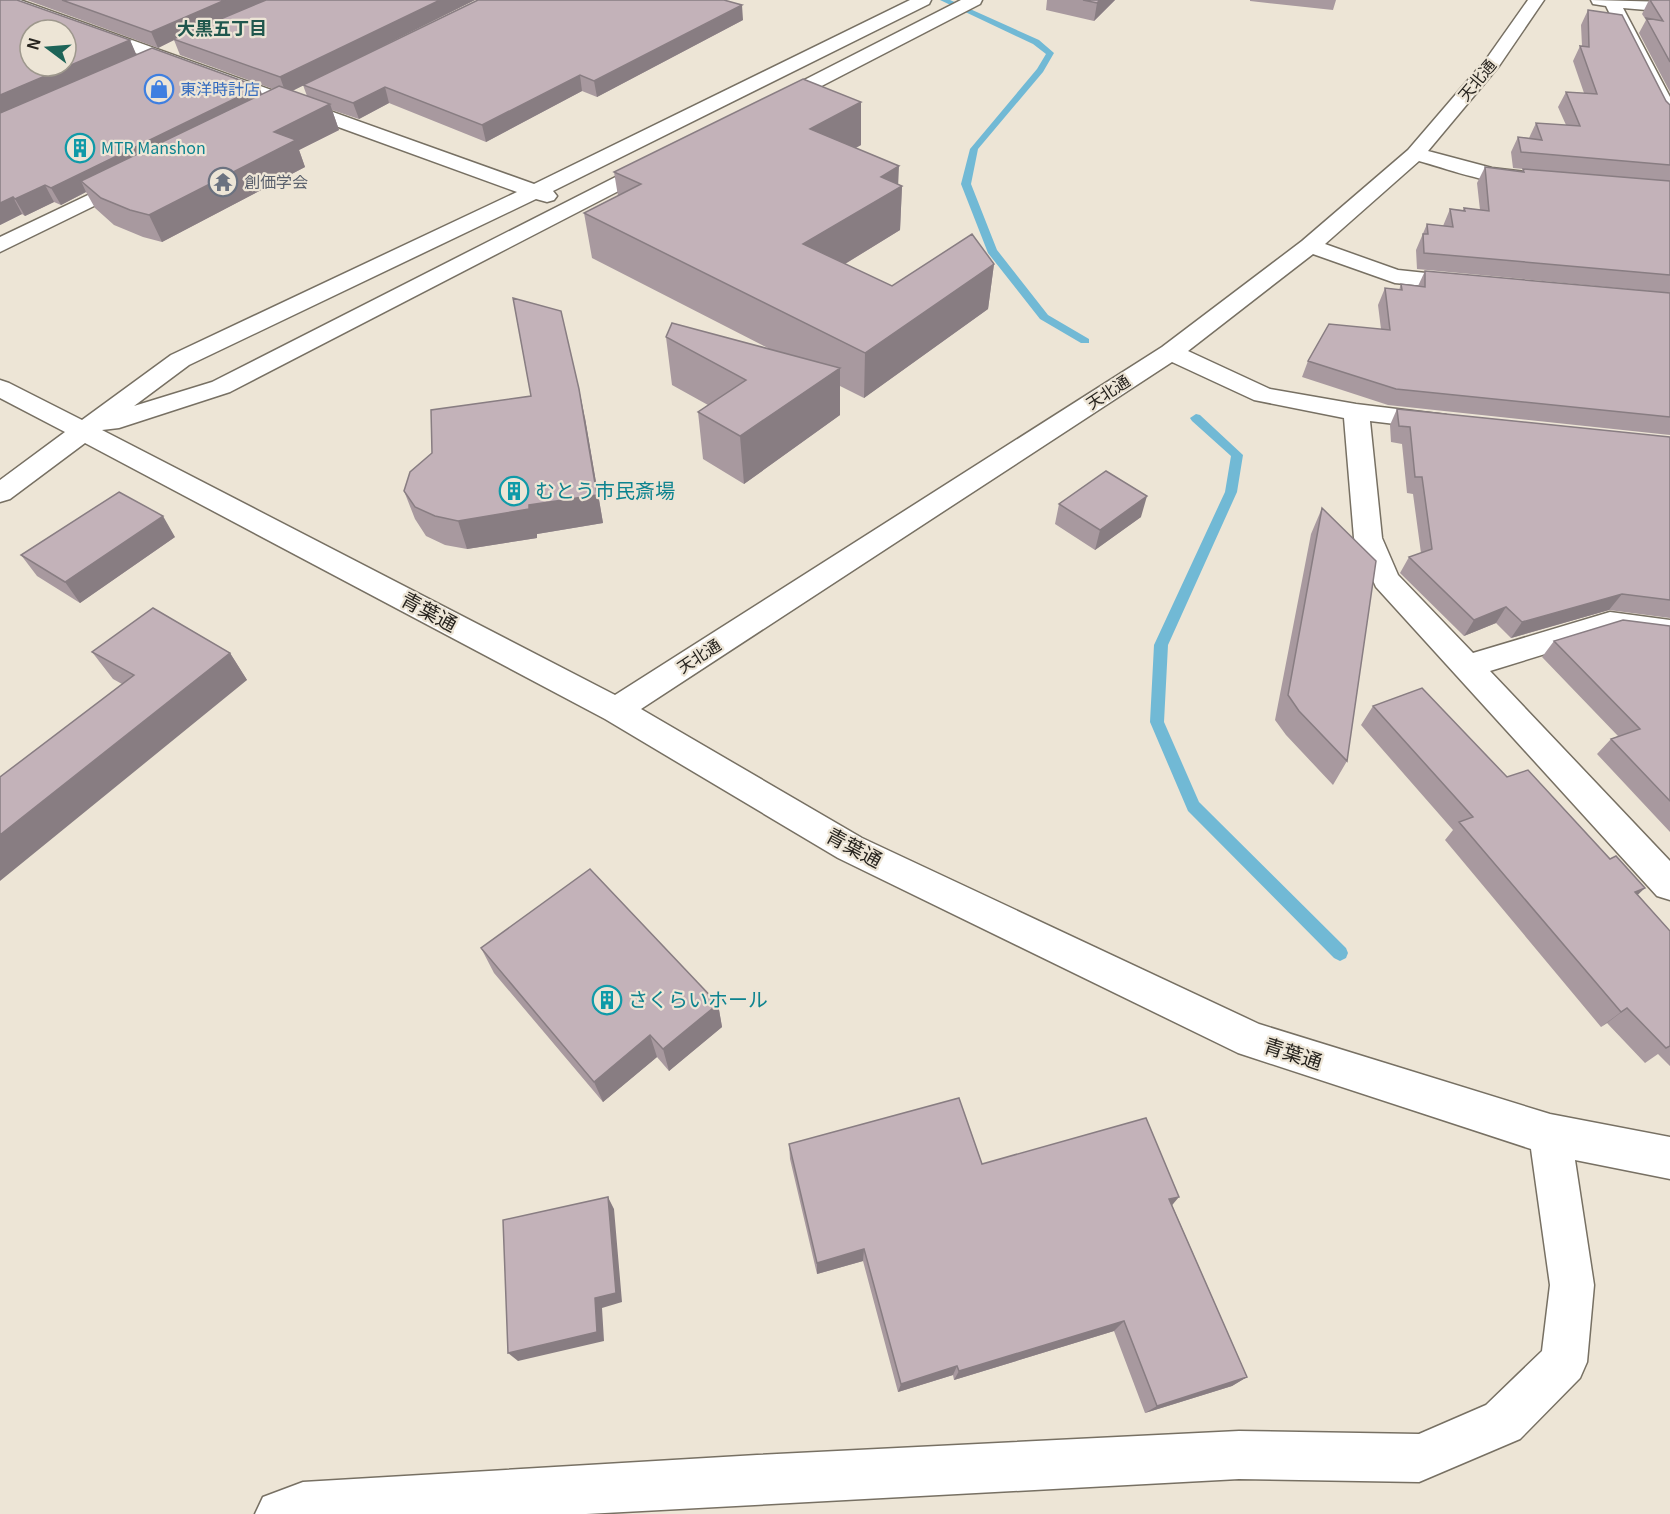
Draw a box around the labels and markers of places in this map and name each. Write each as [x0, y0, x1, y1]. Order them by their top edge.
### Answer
shop icon: 東洋時計店 [143, 73, 175, 105]
place label: 東洋時計店 [180, 76, 260, 100]
building icon: MTR Manshon [64, 132, 96, 164]
place label: MTR Manshon [101, 135, 206, 159]
temple icon: 創価学会 [207, 166, 239, 198]
place label: 創価学会 [244, 169, 308, 193]
building icon: むとう市民斎場 [498, 475, 530, 507]
place label: むとう市民斎場 [535, 475, 675, 504]
building icon: さくらいホール [591, 984, 623, 1016]
place label: さくらいホール [628, 984, 768, 1013]

